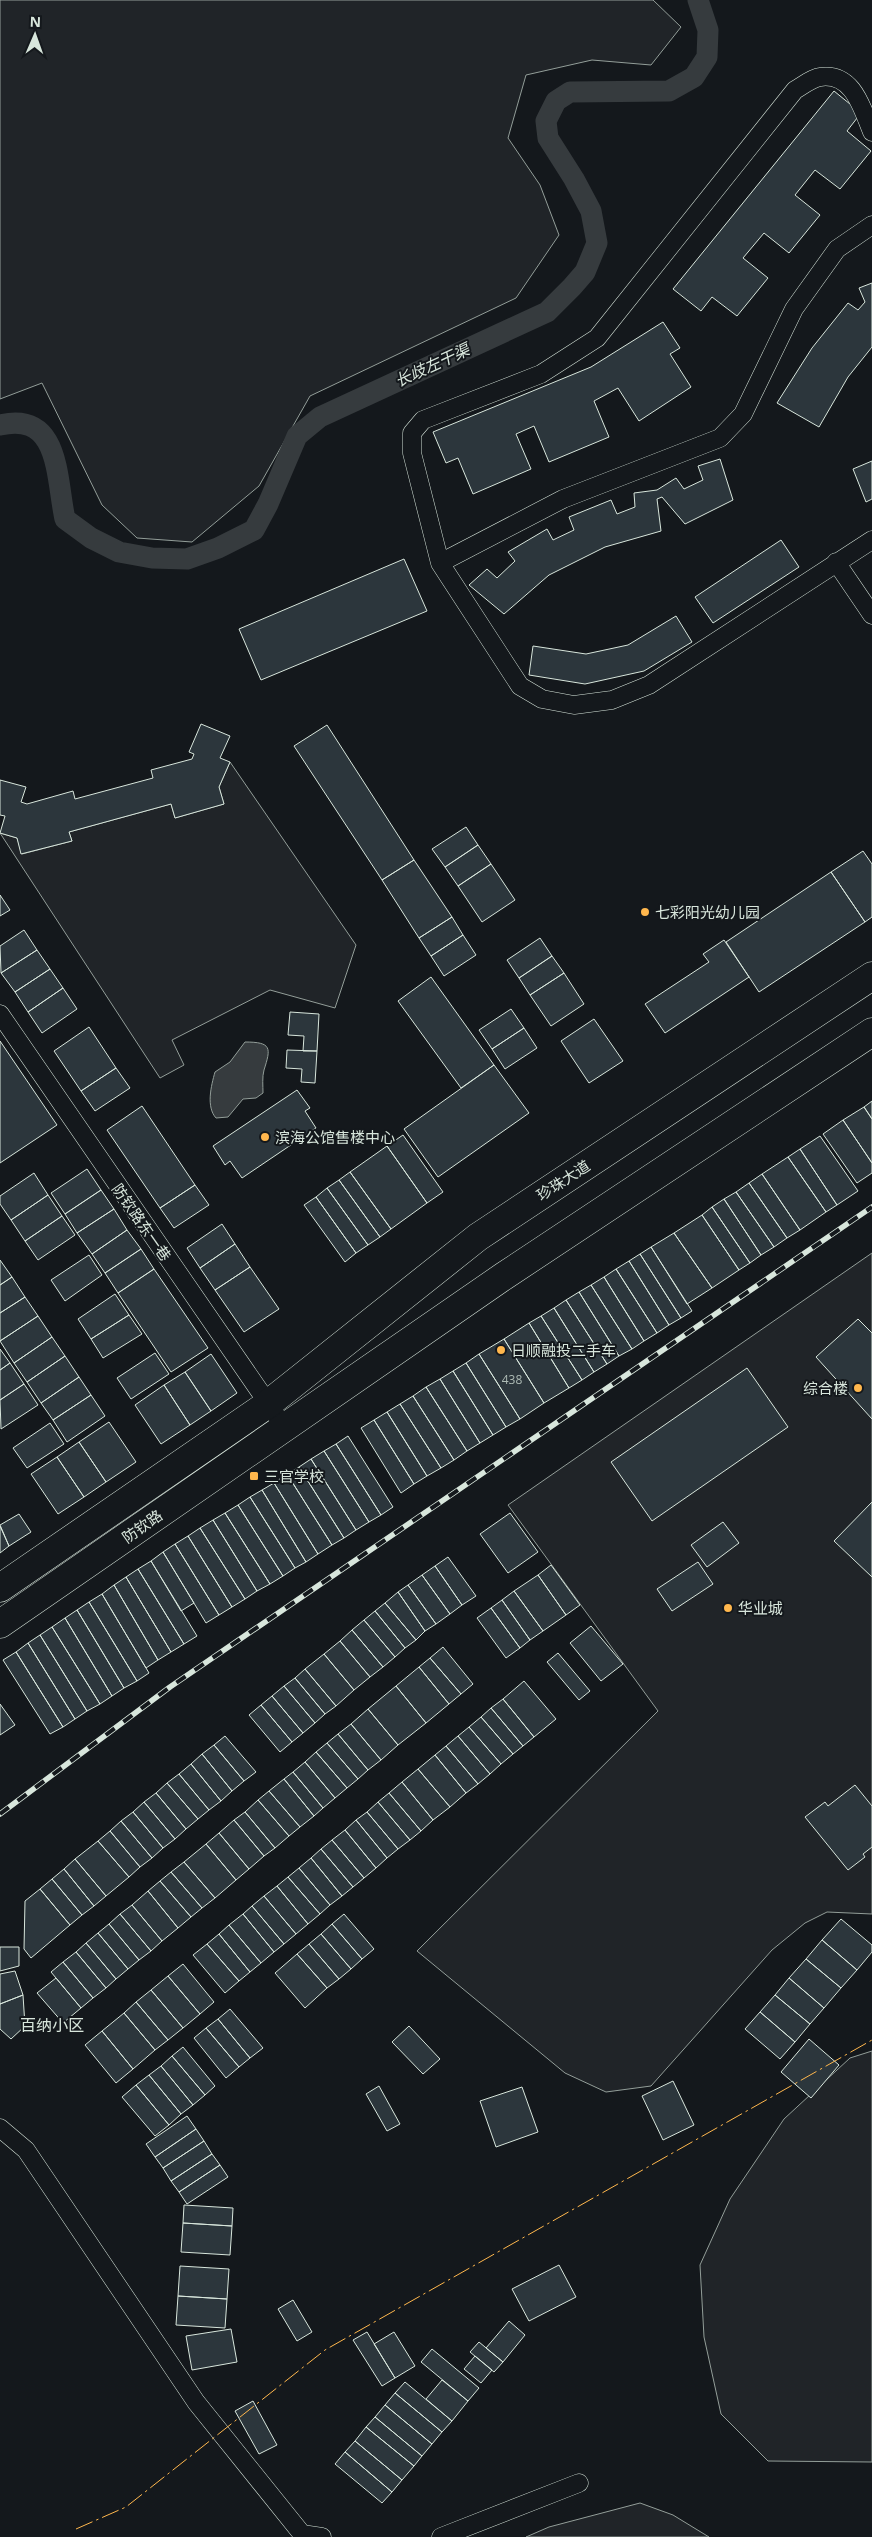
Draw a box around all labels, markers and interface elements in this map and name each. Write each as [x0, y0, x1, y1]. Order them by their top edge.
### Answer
north arrow [10, 10, 60, 60]
text: N [29, 12, 41, 31]
water label: 长歧左干渠 [391, 337, 475, 392]
place label: 七彩阳光幼儿园 [655, 902, 760, 922]
marker: 七彩阳光幼儿园 [639, 906, 651, 918]
place label: 滨海公馆售楼中心 [275, 1127, 395, 1147]
marker: 滨海公馆售楼中心 [259, 1131, 271, 1143]
street label: 珍珠大道 [532, 1155, 594, 1205]
street label: 防钦路东一巷 [108, 1179, 176, 1265]
place label: 日顺融投二手车 [511, 1340, 616, 1360]
marker: 日顺融投二手车 [495, 1344, 507, 1356]
house number: 438 [502, 1371, 522, 1388]
place label: 综合楼 [803, 1378, 848, 1398]
marker: 综合楼 [852, 1382, 864, 1394]
place label: 三官学校 [264, 1466, 324, 1486]
marker: 三官学校 [248, 1470, 260, 1482]
street label: 防钦路 [118, 1505, 166, 1547]
place label: 华业城 [738, 1598, 783, 1618]
marker: 华业城 [722, 1602, 734, 1614]
district label: 百纳小区 [20, 2014, 84, 2036]

